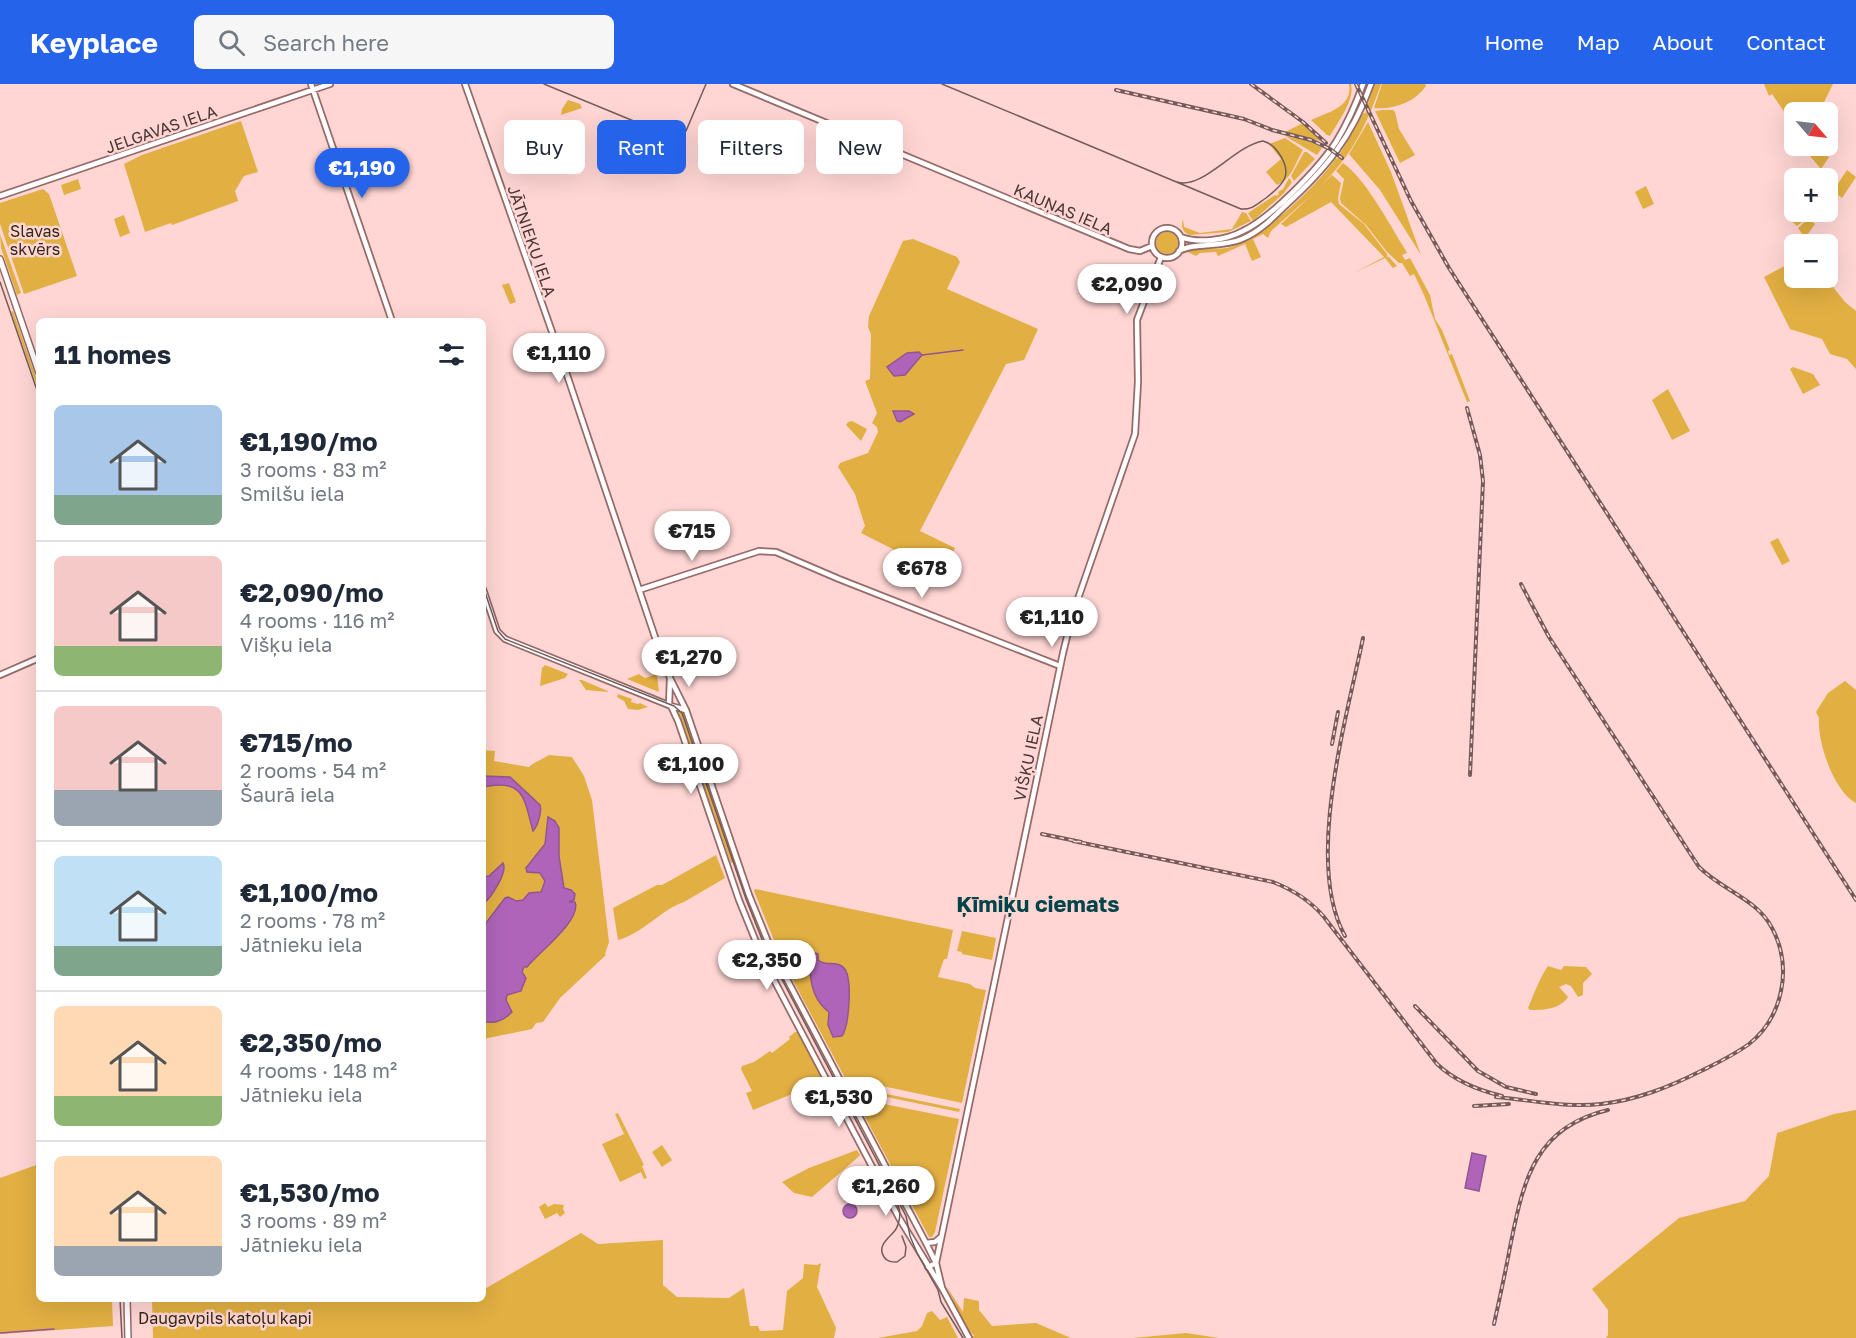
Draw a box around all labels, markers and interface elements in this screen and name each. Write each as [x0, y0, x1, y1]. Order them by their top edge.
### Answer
search box [194, 15, 614, 69]
text: Keyplace [30, 26, 158, 59]
icon: search [215, 26, 248, 59]
text: Search here [263, 29, 389, 56]
text: Home [1484, 29, 1544, 55]
text: Map [1577, 29, 1620, 55]
text: About [1653, 29, 1713, 55]
text: Contact [1746, 29, 1826, 55]
street label: JELGAVAS IELA [103, 100, 220, 157]
north arrow [1784, 102, 1838, 156]
map controls [1784, 102, 1838, 288]
chip: Buy [504, 120, 585, 174]
chip: Rent [597, 120, 686, 174]
chip: Filters [698, 120, 804, 174]
chip: New [816, 120, 903, 174]
pin: €1,190 [313, 148, 411, 199]
text: €1,190 [329, 155, 395, 179]
button: + [1784, 168, 1838, 222]
street label: KAUŅAS IELA [1011, 179, 1116, 239]
street label: JĀTNIEKU IELA [504, 183, 561, 300]
park label: Slavas skvērs [10, 221, 60, 259]
button: − [1784, 234, 1838, 288]
pin: €2,090 [1078, 264, 1176, 315]
text: €2,090 [1091, 271, 1163, 295]
pin: €1,110 [510, 333, 608, 384]
icon: filters [435, 338, 468, 371]
text: 11 homes [54, 339, 171, 370]
text: €1,110 [527, 340, 591, 364]
text: €1,190/mo [240, 426, 378, 457]
icon: home [102, 429, 174, 501]
text: 3 rooms · 83 m² [240, 457, 386, 481]
text: Smilšu iela [240, 481, 345, 505]
pin: €715 [656, 511, 728, 562]
text: €715 [668, 518, 716, 542]
pin: €678 [886, 548, 958, 599]
text: €678 [897, 555, 947, 579]
text: €2,090/mo [240, 577, 384, 608]
icon: home [102, 580, 174, 652]
pin: €1,110 [1003, 597, 1101, 648]
text: €1,110 [1020, 604, 1084, 628]
text: 4 rooms · 116 m² [240, 608, 395, 632]
text: Višķu iela [240, 632, 332, 656]
pin: €1,270 [640, 637, 738, 688]
text: €1,270 [656, 644, 722, 668]
street label: VIŠĶU IELA [1009, 713, 1047, 803]
text: €715/mo [240, 727, 353, 758]
icon: home [102, 730, 174, 802]
pin: €1,100 [642, 744, 740, 795]
text: €1,100 [657, 751, 725, 775]
text: 2 rooms · 54 m² [240, 758, 386, 782]
text: Šaurā iela [240, 782, 335, 806]
text: €1,100/mo [240, 877, 378, 908]
icon: home [102, 880, 174, 952]
district label: Ķīmiķu ciemats [956, 890, 1120, 917]
text: 2 rooms · 78 m² [240, 908, 385, 932]
text: Jātnieku iela [240, 932, 363, 956]
pin: €2,350 [718, 940, 816, 991]
text: €2,350 [732, 947, 802, 971]
text: €2,350/mo [240, 1027, 382, 1058]
icon: home [102, 1030, 174, 1102]
text: 4 rooms · 148 m² [240, 1058, 397, 1082]
pin: €1,530 [790, 1077, 888, 1128]
text: Jātnieku iela [240, 1082, 363, 1106]
text: €1,530 [805, 1084, 873, 1108]
pin: €1,260 [837, 1166, 935, 1217]
text: €1,260 [852, 1173, 920, 1197]
text: €1,530/mo [240, 1177, 380, 1208]
icon: home [102, 1180, 174, 1252]
text: 3 rooms · 89 m² [240, 1208, 387, 1232]
text: Jātnieku iela [240, 1232, 363, 1256]
park label: Daugavpils katoļu kapi [138, 1308, 312, 1328]

